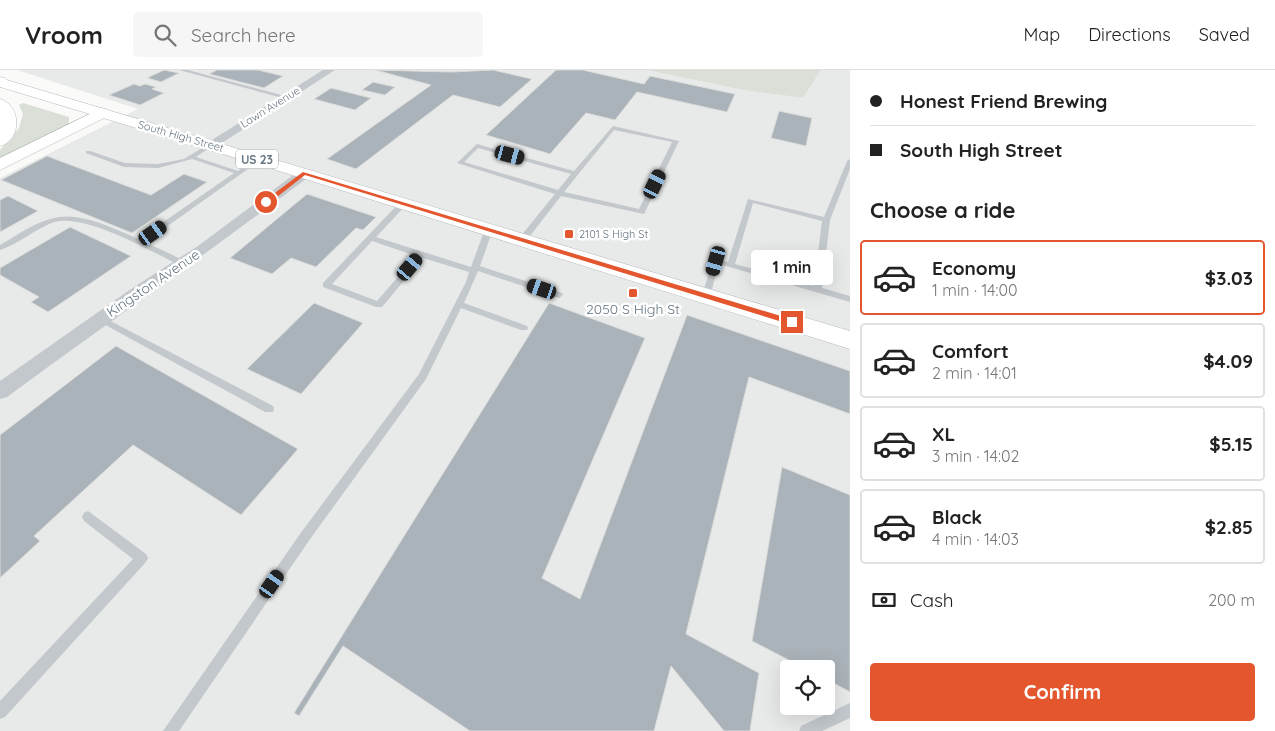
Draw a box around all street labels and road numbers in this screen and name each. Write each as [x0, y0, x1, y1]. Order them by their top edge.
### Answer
street label: Lawn Avenue [238, 83, 302, 131]
street label: South High Street [137, 117, 226, 155]
road number: US 23 [236, 150, 278, 168]
street label: Kingston Avenue [103, 245, 203, 321]

